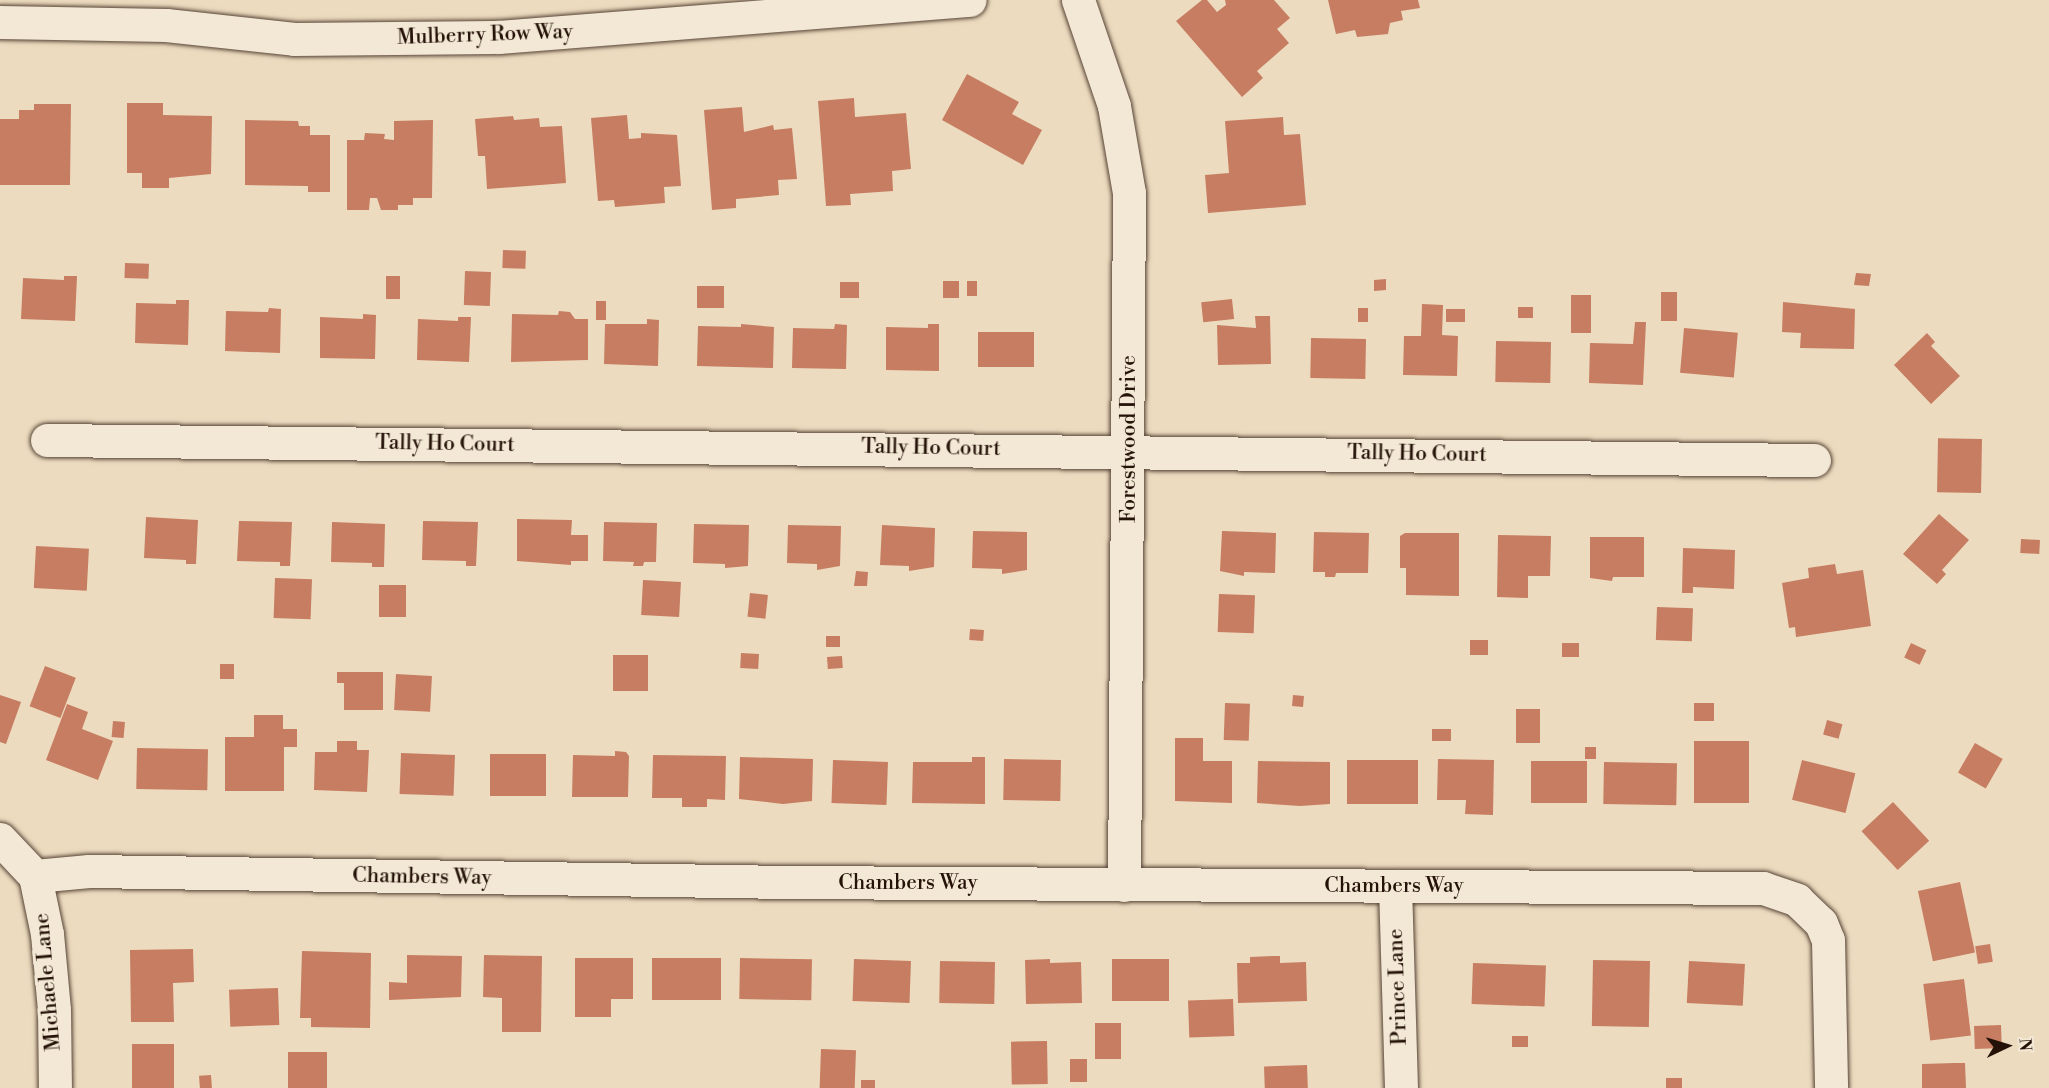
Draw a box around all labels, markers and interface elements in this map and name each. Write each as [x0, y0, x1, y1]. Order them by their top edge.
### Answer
street label: Mulberry Row Way [397, 19, 573, 51]
street label: Forestwood Drive [1116, 355, 1142, 523]
street label: Tally Ho Court [375, 430, 515, 458]
street label: Tally Ho Court [861, 434, 1001, 462]
street label: Tally Ho Court [1347, 440, 1487, 468]
street label: Chambers Way [352, 863, 492, 891]
street label: Chambers Way [838, 870, 978, 896]
street label: Chambers Way [1324, 873, 1464, 899]
street label: Michaele Lane [29, 912, 67, 1052]
street label: Prince Lane [1383, 928, 1413, 1046]
north arrow [1977, 1016, 2037, 1076]
text: N [2015, 1038, 2035, 1052]

